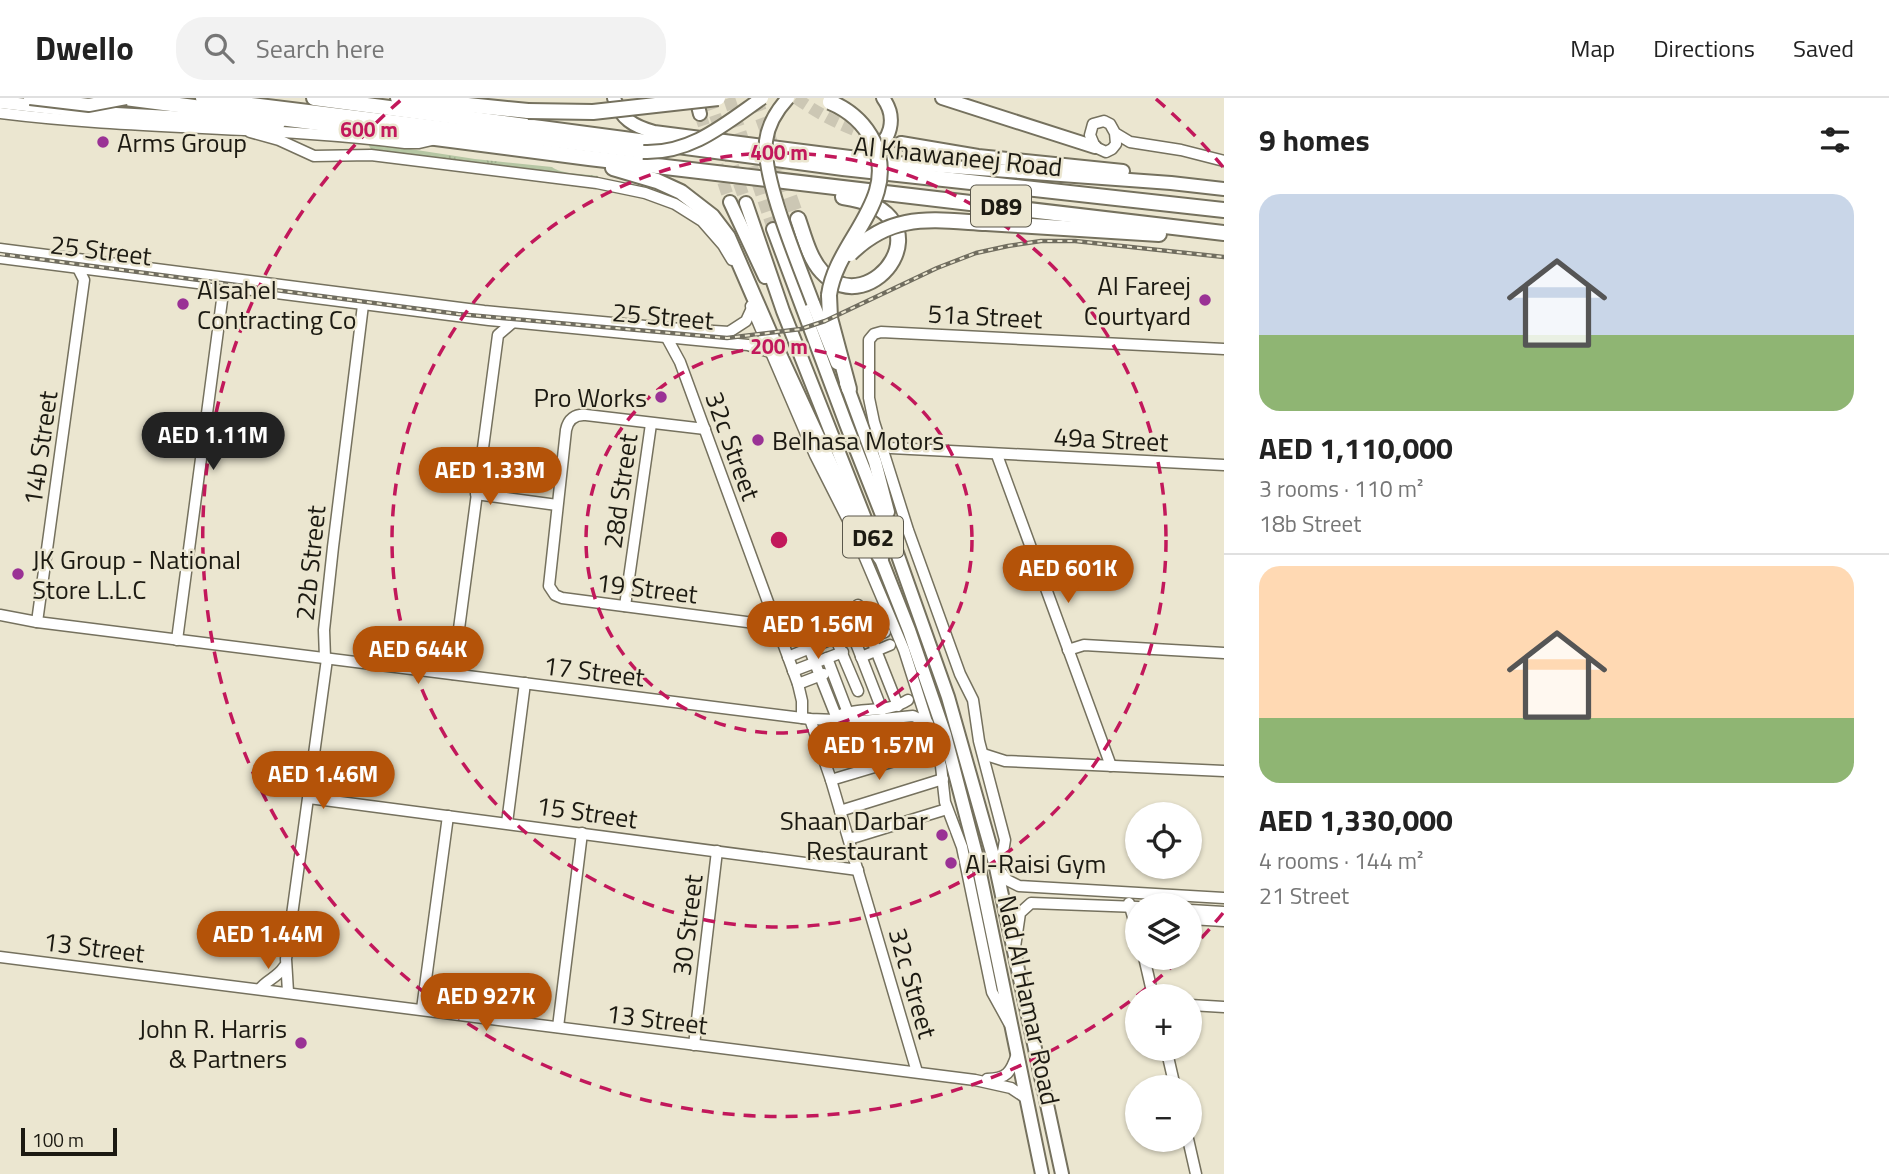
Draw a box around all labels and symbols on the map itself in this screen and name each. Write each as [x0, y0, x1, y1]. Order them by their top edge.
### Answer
text: 600 m [340, 113, 398, 145]
place label: Arms Group [117, 123, 247, 162]
street label: Al Khawaneej Road [852, 126, 1064, 186]
marker: Arms Group [95, 134, 111, 150]
text: 400 m [750, 136, 808, 168]
road number: D89 [971, 186, 1031, 226]
street label: 25 Street [48, 224, 154, 276]
place label: Al Fareej Courtyard [1084, 266, 1191, 335]
place label: Alsahel Contracting Co [197, 270, 356, 339]
street label: 25 Street [611, 292, 715, 340]
marker: Al Fareej Courtyard [1197, 292, 1213, 308]
street label: 51a Street [927, 294, 1043, 338]
marker: Alsahel Contracting Co [175, 296, 191, 312]
text: 200 m [750, 330, 808, 362]
place label: Pro Works [534, 378, 647, 417]
street label: 32c Street [695, 386, 771, 506]
street label: 14b Street [13, 388, 67, 508]
marker: Pro Works [653, 389, 669, 405]
pin: AED 1.11M [133, 412, 293, 472]
street label: 49a Street [1053, 417, 1169, 461]
place label: Belhasa Motors [772, 421, 944, 460]
street label: 28d Street [593, 431, 647, 551]
marker: Belhasa Motors [750, 432, 766, 448]
pin: AED 1.33M [410, 448, 570, 507]
street label: 22b Street [285, 504, 335, 622]
road number: D62 [843, 516, 903, 558]
centre of rings [767, 528, 791, 552]
place label: JK Group - National Store L.L.C [32, 540, 241, 609]
pin: AED 601K [996, 546, 1140, 605]
street label: 19 Street [594, 562, 700, 614]
marker: JK Group - National Store L.L.C [10, 566, 26, 582]
pin: AED 1.56M [738, 602, 898, 661]
pin: AED 644K [346, 626, 490, 686]
street label: 17 Street [541, 645, 647, 697]
pin: AED 1.57M [799, 722, 959, 782]
pin: AED 1.46M [243, 752, 403, 811]
street label: 15 Street [534, 786, 640, 838]
place label: Shaan Darbar Restaurant [780, 801, 928, 870]
marker: Shaan Darbar Restaurant [934, 827, 950, 843]
place label: Al-Raisi Gym [965, 844, 1106, 883]
marker: Al-Raisi Gym [943, 855, 959, 871]
street label: 30 Street [661, 872, 713, 978]
street label: Nad Al Hamar Road [988, 891, 1070, 1109]
pin: AED 1.44M [188, 912, 348, 971]
street label: 13 Street [41, 921, 147, 973]
street label: 32c Street [879, 923, 947, 1043]
pin: AED 927K [414, 974, 558, 1033]
street label: 13 Street [604, 993, 710, 1045]
place label: John R. Harris & Partners [139, 1009, 287, 1078]
marker: John R. Harris & Partners [293, 1035, 309, 1051]
scale bar [21, 1125, 117, 1157]

